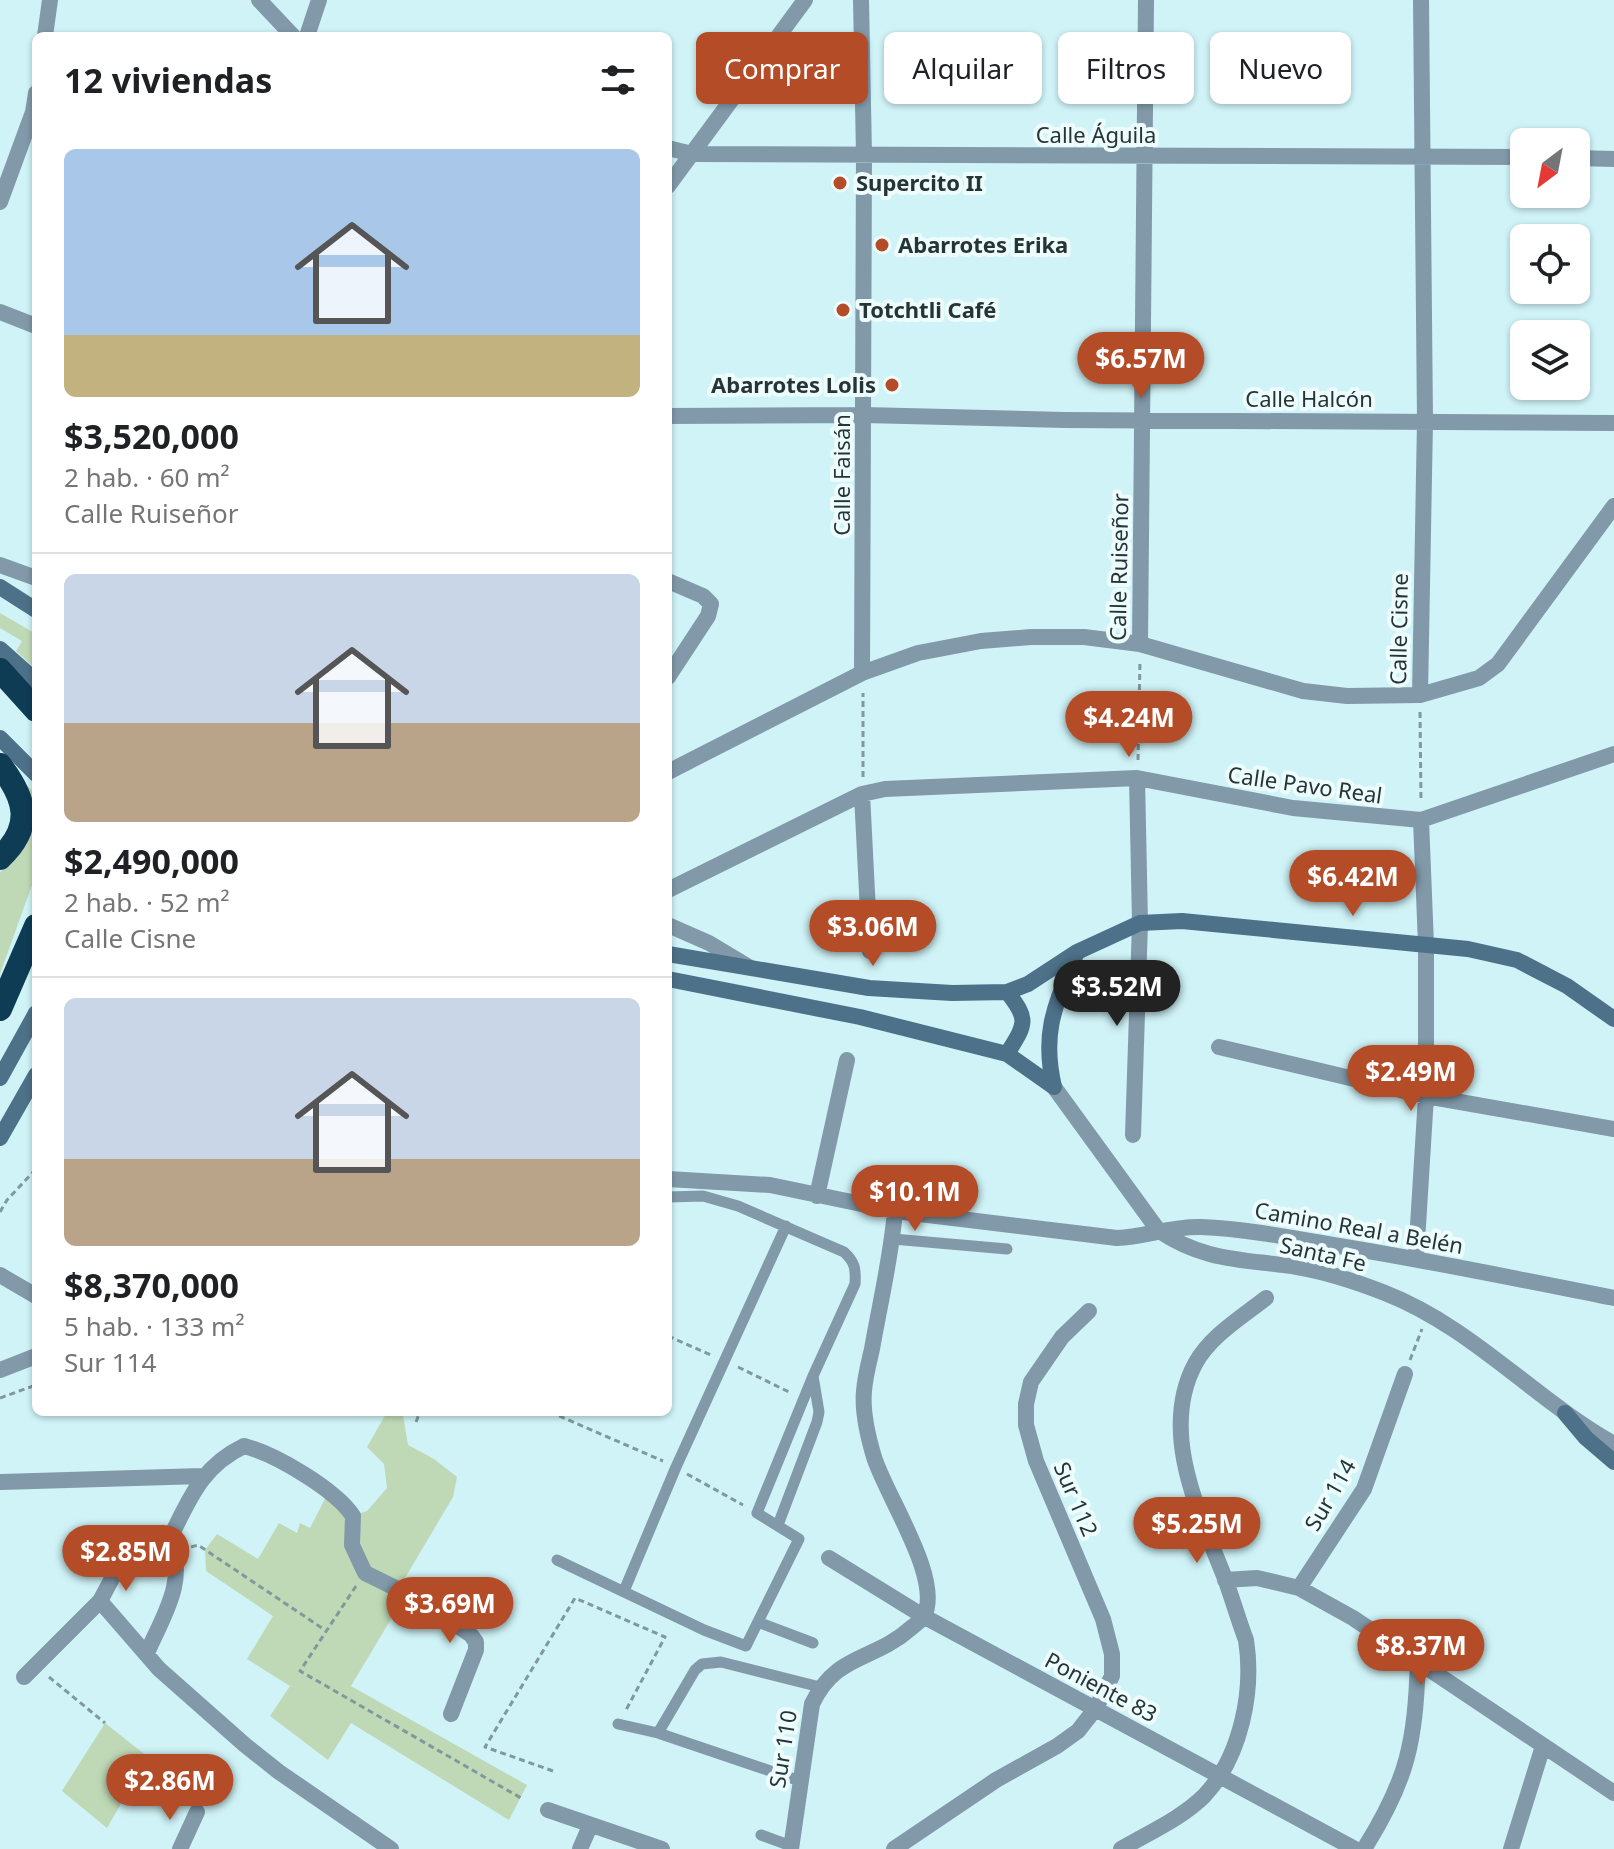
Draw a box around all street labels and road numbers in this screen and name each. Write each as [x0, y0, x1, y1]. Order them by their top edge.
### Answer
street label: Calle Águila [1036, 119, 1156, 149]
street label: Calle Halcón [1245, 383, 1373, 413]
street label: Calle Faisán [826, 414, 856, 536]
street label: Calle Ruiseñor [1102, 493, 1134, 641]
street label: Calle Cisne [1382, 573, 1414, 685]
street label: Calle Pavo Real [1226, 758, 1384, 810]
street label: Camino Real a Belén [1252, 1194, 1466, 1260]
street label: Santa Fe [1277, 1229, 1369, 1278]
street label: Sur 114 [1297, 1453, 1362, 1536]
street label: Sur 112 [1048, 1457, 1106, 1540]
street label: Poniente 83 [1040, 1644, 1163, 1728]
street label: Sur 110 [761, 1708, 803, 1790]

